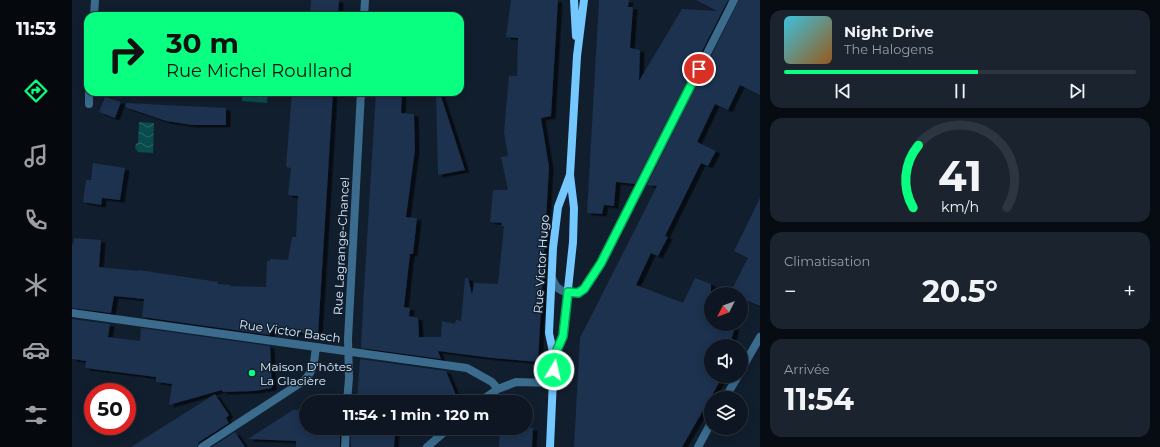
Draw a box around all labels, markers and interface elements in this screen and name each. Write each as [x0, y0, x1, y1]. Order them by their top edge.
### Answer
text: 11:53 [16, 18, 56, 40]
text: Night Drive [844, 22, 934, 41]
text: 30 m [166, 26, 239, 60]
icon: right [100, 28, 152, 80]
text: The Halogens [844, 41, 933, 57]
pin [682, 52, 716, 86]
icon: arrive [688, 58, 710, 80]
text: Rue Michel Roulland [166, 60, 352, 82]
icon: directions [22, 77, 50, 105]
icon: previous [832, 80, 854, 102]
icon: pause [949, 80, 971, 102]
icon: next [1066, 80, 1088, 102]
icon: music [22, 142, 50, 170]
text: 41 [938, 150, 982, 200]
street label: Rue Lagrange-Chancel [330, 177, 352, 315]
text: km/h [941, 197, 979, 215]
icon: phone [22, 206, 50, 234]
street label: Rue Victor Hugo [530, 214, 552, 314]
text: Climatisation [784, 253, 870, 269]
icon: climate [22, 271, 50, 299]
text: 20.5° [922, 273, 998, 310]
text: − [784, 278, 797, 305]
text: + [1123, 278, 1136, 305]
north arrow [704, 287, 748, 331]
map controls [704, 287, 748, 435]
street label: Rue Victor Basch [238, 316, 342, 346]
icon: car [22, 336, 50, 364]
button: sound [704, 339, 748, 383]
position arrow [533, 349, 575, 391]
place label: Maison D'hôtes La Glacière [260, 359, 352, 388]
text: Arrivée [784, 361, 830, 377]
marker: Maison D'hôtes La Glacière [247, 368, 257, 378]
text: 11:54 [784, 381, 854, 418]
speed limit sign: 50 [84, 383, 136, 435]
button: layers [704, 391, 748, 435]
icon: filters [22, 401, 50, 429]
text: 11:54 · 1 min · 120 m [343, 405, 489, 424]

